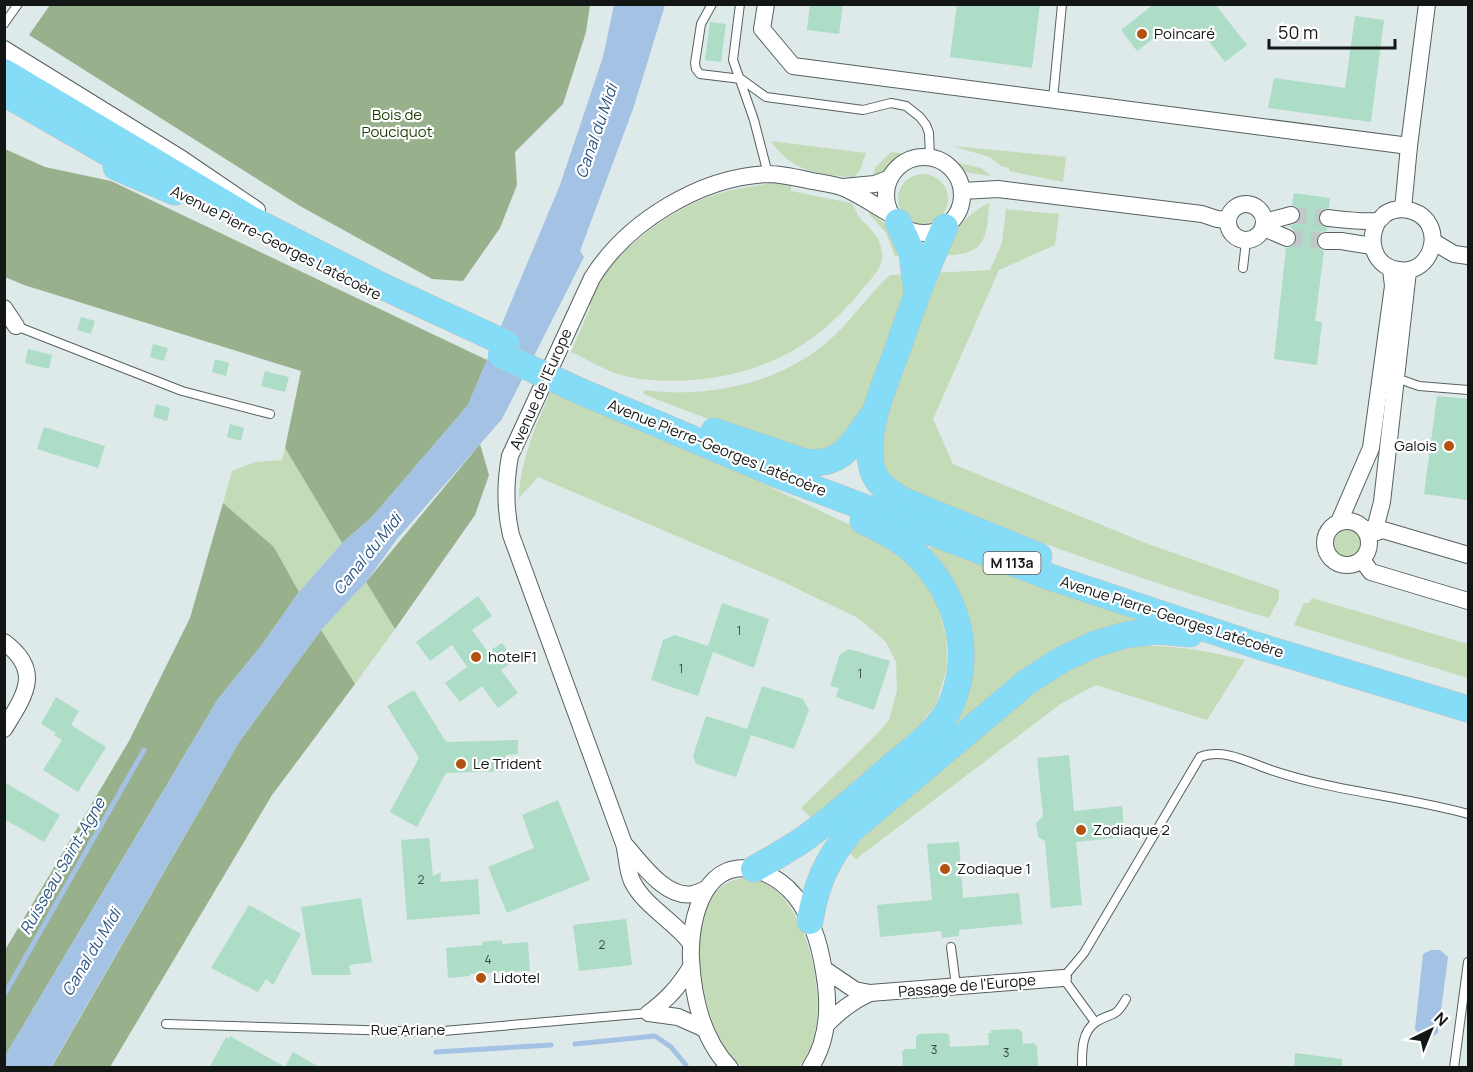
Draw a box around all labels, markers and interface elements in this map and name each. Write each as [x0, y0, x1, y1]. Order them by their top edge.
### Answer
scale bar [1269, 12, 1395, 50]
text: 50 m [1278, 20, 1318, 44]
place label: Poincaré [1154, 23, 1215, 44]
marker: Poincaré [1135, 27, 1149, 41]
water label: Canal du Midi [570, 79, 623, 181]
park label: Bois de Pouciquot [361, 104, 433, 142]
street label: Avenue Pierre-Georges Latécoère [167, 180, 385, 305]
street label: Avenue de l'Europe [504, 325, 577, 453]
street label: Avenue Pierre-Georges Latécoère [605, 394, 830, 501]
place label: Galois [1394, 435, 1437, 456]
marker: Galois [1442, 439, 1456, 453]
water label: Canal du Midi [328, 507, 408, 599]
road number: M 113a [984, 552, 1040, 574]
street label: Avenue Pierre-Georges Latécoère [1058, 570, 1287, 663]
house number: 1 [737, 622, 741, 639]
place label: hotelF1 [488, 646, 537, 667]
marker: hotelF1 [469, 650, 483, 664]
house number: 1 [679, 660, 683, 677]
house number: 1 [858, 665, 862, 682]
place label: Le Trident [473, 753, 542, 774]
marker: Le Trident [454, 757, 468, 771]
water label: Ruisseau Saint-Agne [14, 792, 111, 938]
place label: Zodiaque 2 [1093, 819, 1170, 840]
marker: Zodiaque 2 [1074, 823, 1088, 837]
place label: Zodiaque 1 [957, 858, 1031, 879]
marker: Zodiaque 1 [938, 862, 952, 876]
house number: 2 [418, 871, 425, 888]
water label: Canal du Midi [56, 902, 127, 1000]
house number: 2 [599, 936, 606, 953]
house number: 4 [484, 951, 492, 968]
place label: Lidotel [493, 967, 540, 988]
street label: Passage de l'Europe [897, 969, 1037, 1002]
marker: Lidotel [474, 971, 488, 985]
north arrow [1401, 1000, 1461, 1060]
text: N [1430, 1007, 1453, 1031]
street label: Rue Ariane [371, 1019, 445, 1040]
house number: 3 [931, 1041, 937, 1058]
house number: 3 [1003, 1044, 1009, 1061]

